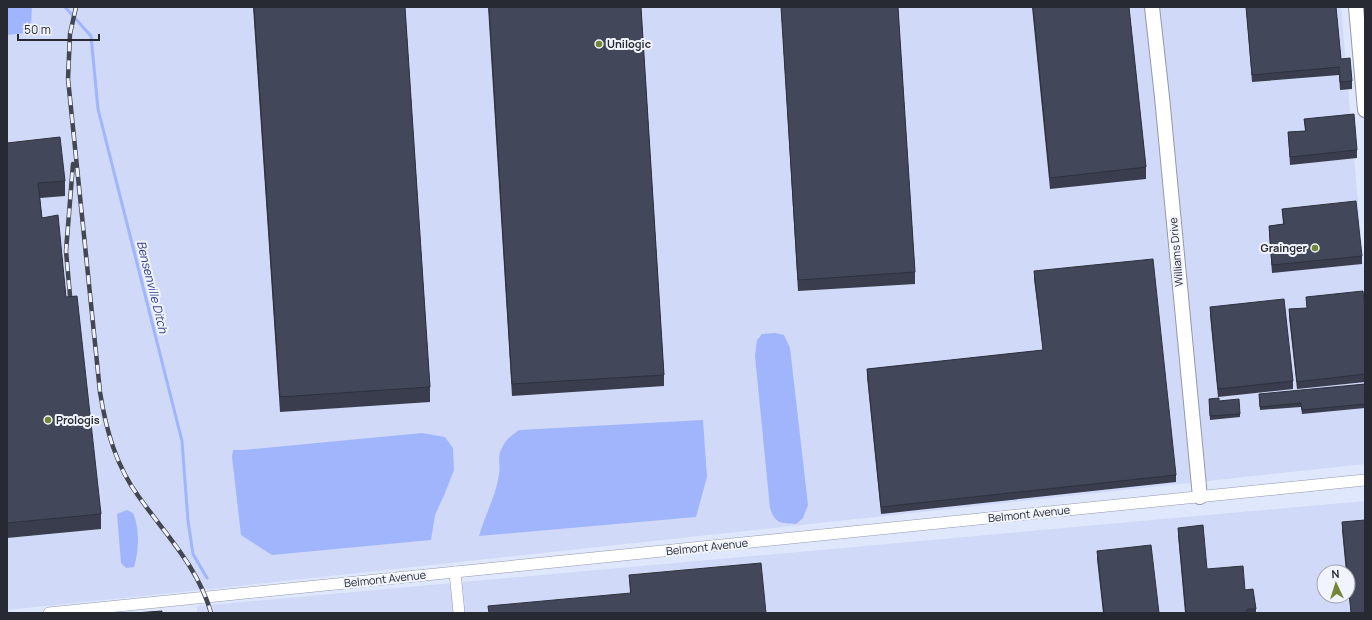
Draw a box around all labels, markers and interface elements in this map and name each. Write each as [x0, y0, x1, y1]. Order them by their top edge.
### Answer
scale bar [18, 16, 99, 42]
text: 50 m [24, 21, 51, 38]
place label: Unilogic [607, 36, 651, 51]
marker: Unilogic [594, 39, 604, 49]
street label: Williams Drive [1165, 216, 1186, 287]
water label: Bensenville Ditch [133, 239, 172, 336]
place label: Grainger [1261, 240, 1308, 255]
marker: Grainger [1310, 243, 1320, 253]
place label: Prologis [56, 412, 100, 427]
marker: Prologis [43, 415, 53, 425]
street label: Belmont Avenue [987, 502, 1071, 525]
street label: Belmont Avenue [665, 535, 749, 558]
north arrow [1316, 564, 1356, 604]
text: N [1331, 566, 1340, 581]
street label: Belmont Avenue [343, 567, 427, 590]

